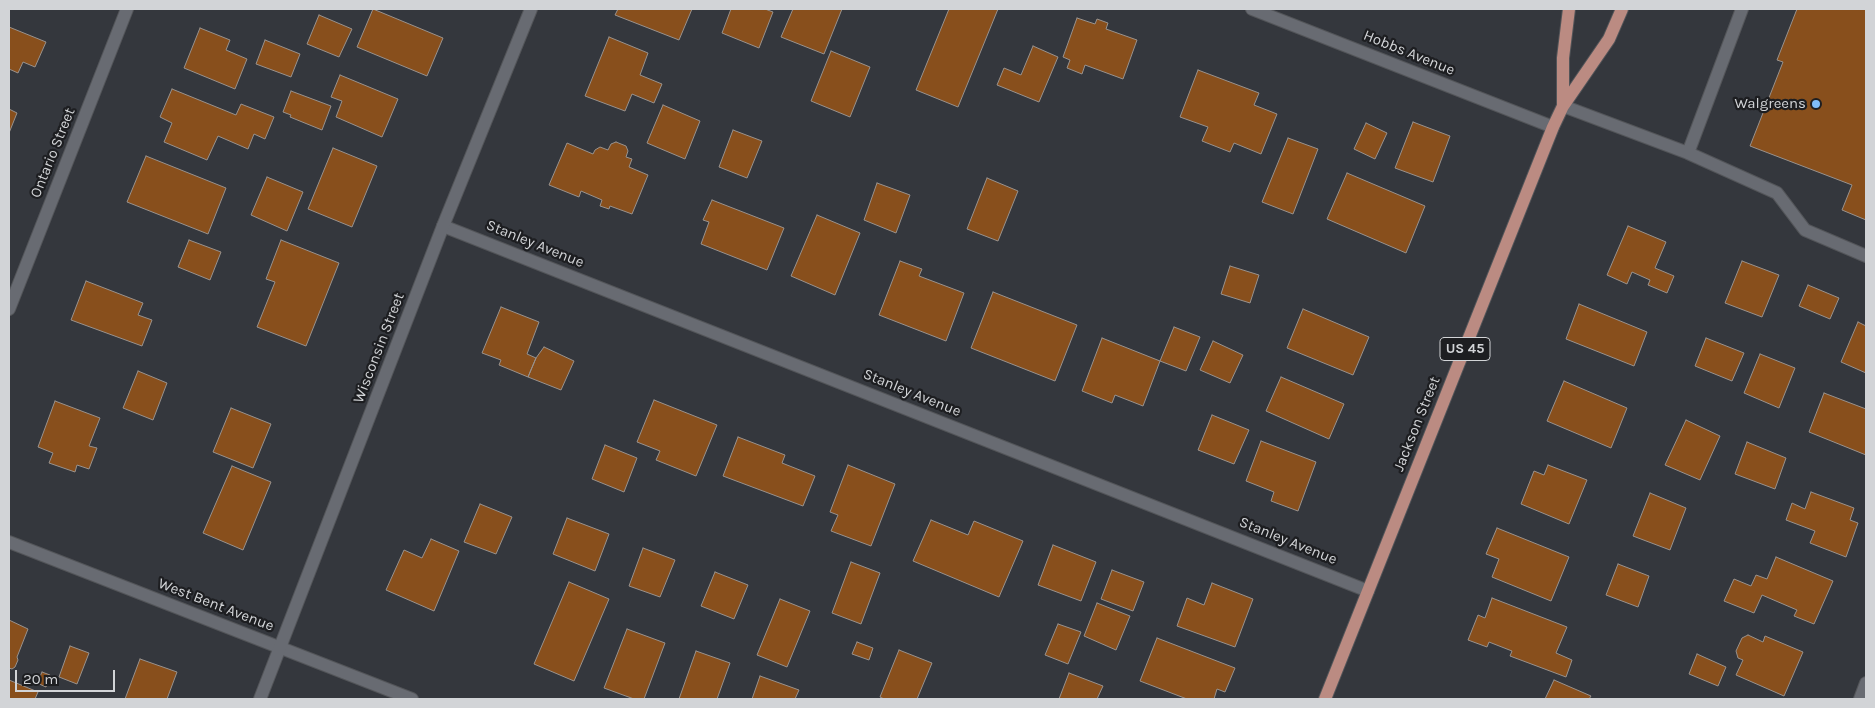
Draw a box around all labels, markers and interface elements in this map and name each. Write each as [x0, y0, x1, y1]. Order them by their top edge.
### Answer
street label: Hobbs Avenue [1361, 27, 1457, 79]
place label: Walgreens [1734, 95, 1806, 113]
marker: Walgreens [1810, 98, 1822, 110]
street label: Ontario Street [27, 105, 79, 201]
street label: Stanley Avenue [483, 216, 587, 272]
street label: Wisconsin Street [350, 290, 408, 406]
road number: US 45 [1440, 338, 1490, 360]
street label: Stanley Avenue [860, 365, 964, 421]
street label: Jackson Street [1390, 374, 1444, 474]
street label: Stanley Avenue [1236, 513, 1340, 569]
street label: West Bent Avenue [156, 575, 276, 635]
scale bar [18, 660, 118, 692]
text: 20 m [23, 670, 58, 688]

